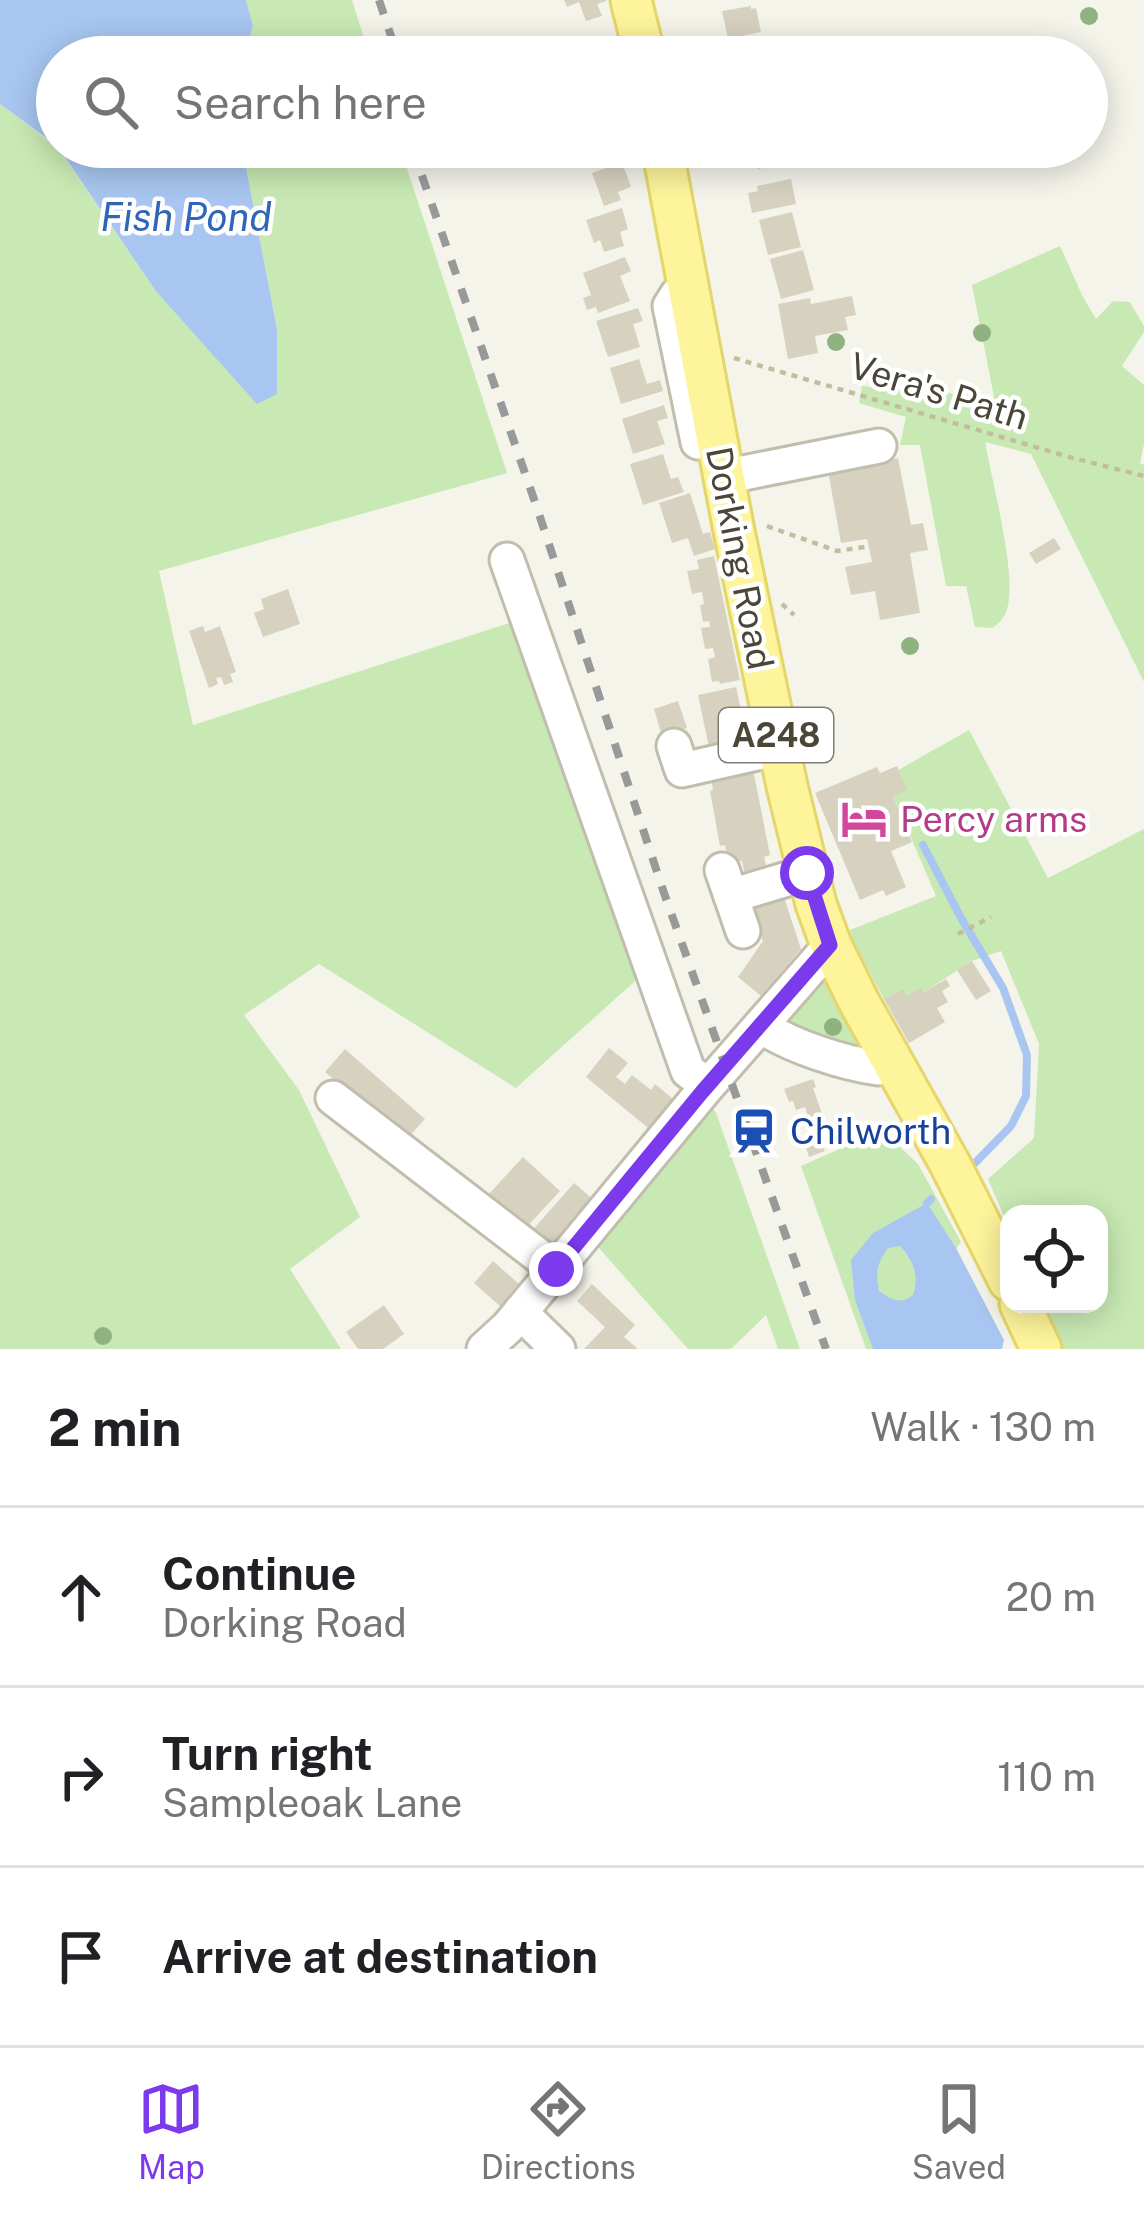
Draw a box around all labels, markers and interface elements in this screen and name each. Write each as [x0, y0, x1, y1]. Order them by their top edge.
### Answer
search box [36, 36, 1108, 168]
icon: search [78, 69, 144, 135]
text: Search here [174, 76, 427, 129]
water label: Fish Pond [100, 194, 272, 240]
street label: Vera's Path [845, 344, 1033, 438]
street label: Dorking Road [698, 443, 782, 673]
road number: A248 [719, 708, 833, 762]
hotel icon: Percy arms [839, 794, 889, 844]
place label: Percy arms [900, 798, 1087, 840]
route start [780, 846, 834, 900]
station icon: Chilworth [729, 1106, 779, 1156]
place label: Chilworth [790, 1110, 951, 1152]
map controls [1000, 1205, 1108, 1313]
button: locate [1000, 1205, 1108, 1313]
route end [529, 1242, 583, 1296]
text: 2 min [48, 1398, 182, 1457]
text: Walk · 130 m [871, 1404, 1096, 1450]
text: Continue [162, 1547, 356, 1600]
icon: ahead [48, 1564, 114, 1630]
text: 20 m [1006, 1574, 1096, 1620]
text: Dorking Road [162, 1600, 407, 1646]
text: Turn right [162, 1727, 373, 1780]
icon: right [48, 1744, 114, 1810]
text: 110 m [997, 1754, 1096, 1800]
text: Sampleoak Lane [162, 1780, 462, 1826]
icon: arrive [48, 1924, 114, 1990]
text: Arrive at destination [162, 1930, 598, 1983]
tab: Map [138, 2076, 205, 2186]
tab: Directions [481, 2076, 636, 2186]
tab: Saved [912, 2076, 1006, 2186]

